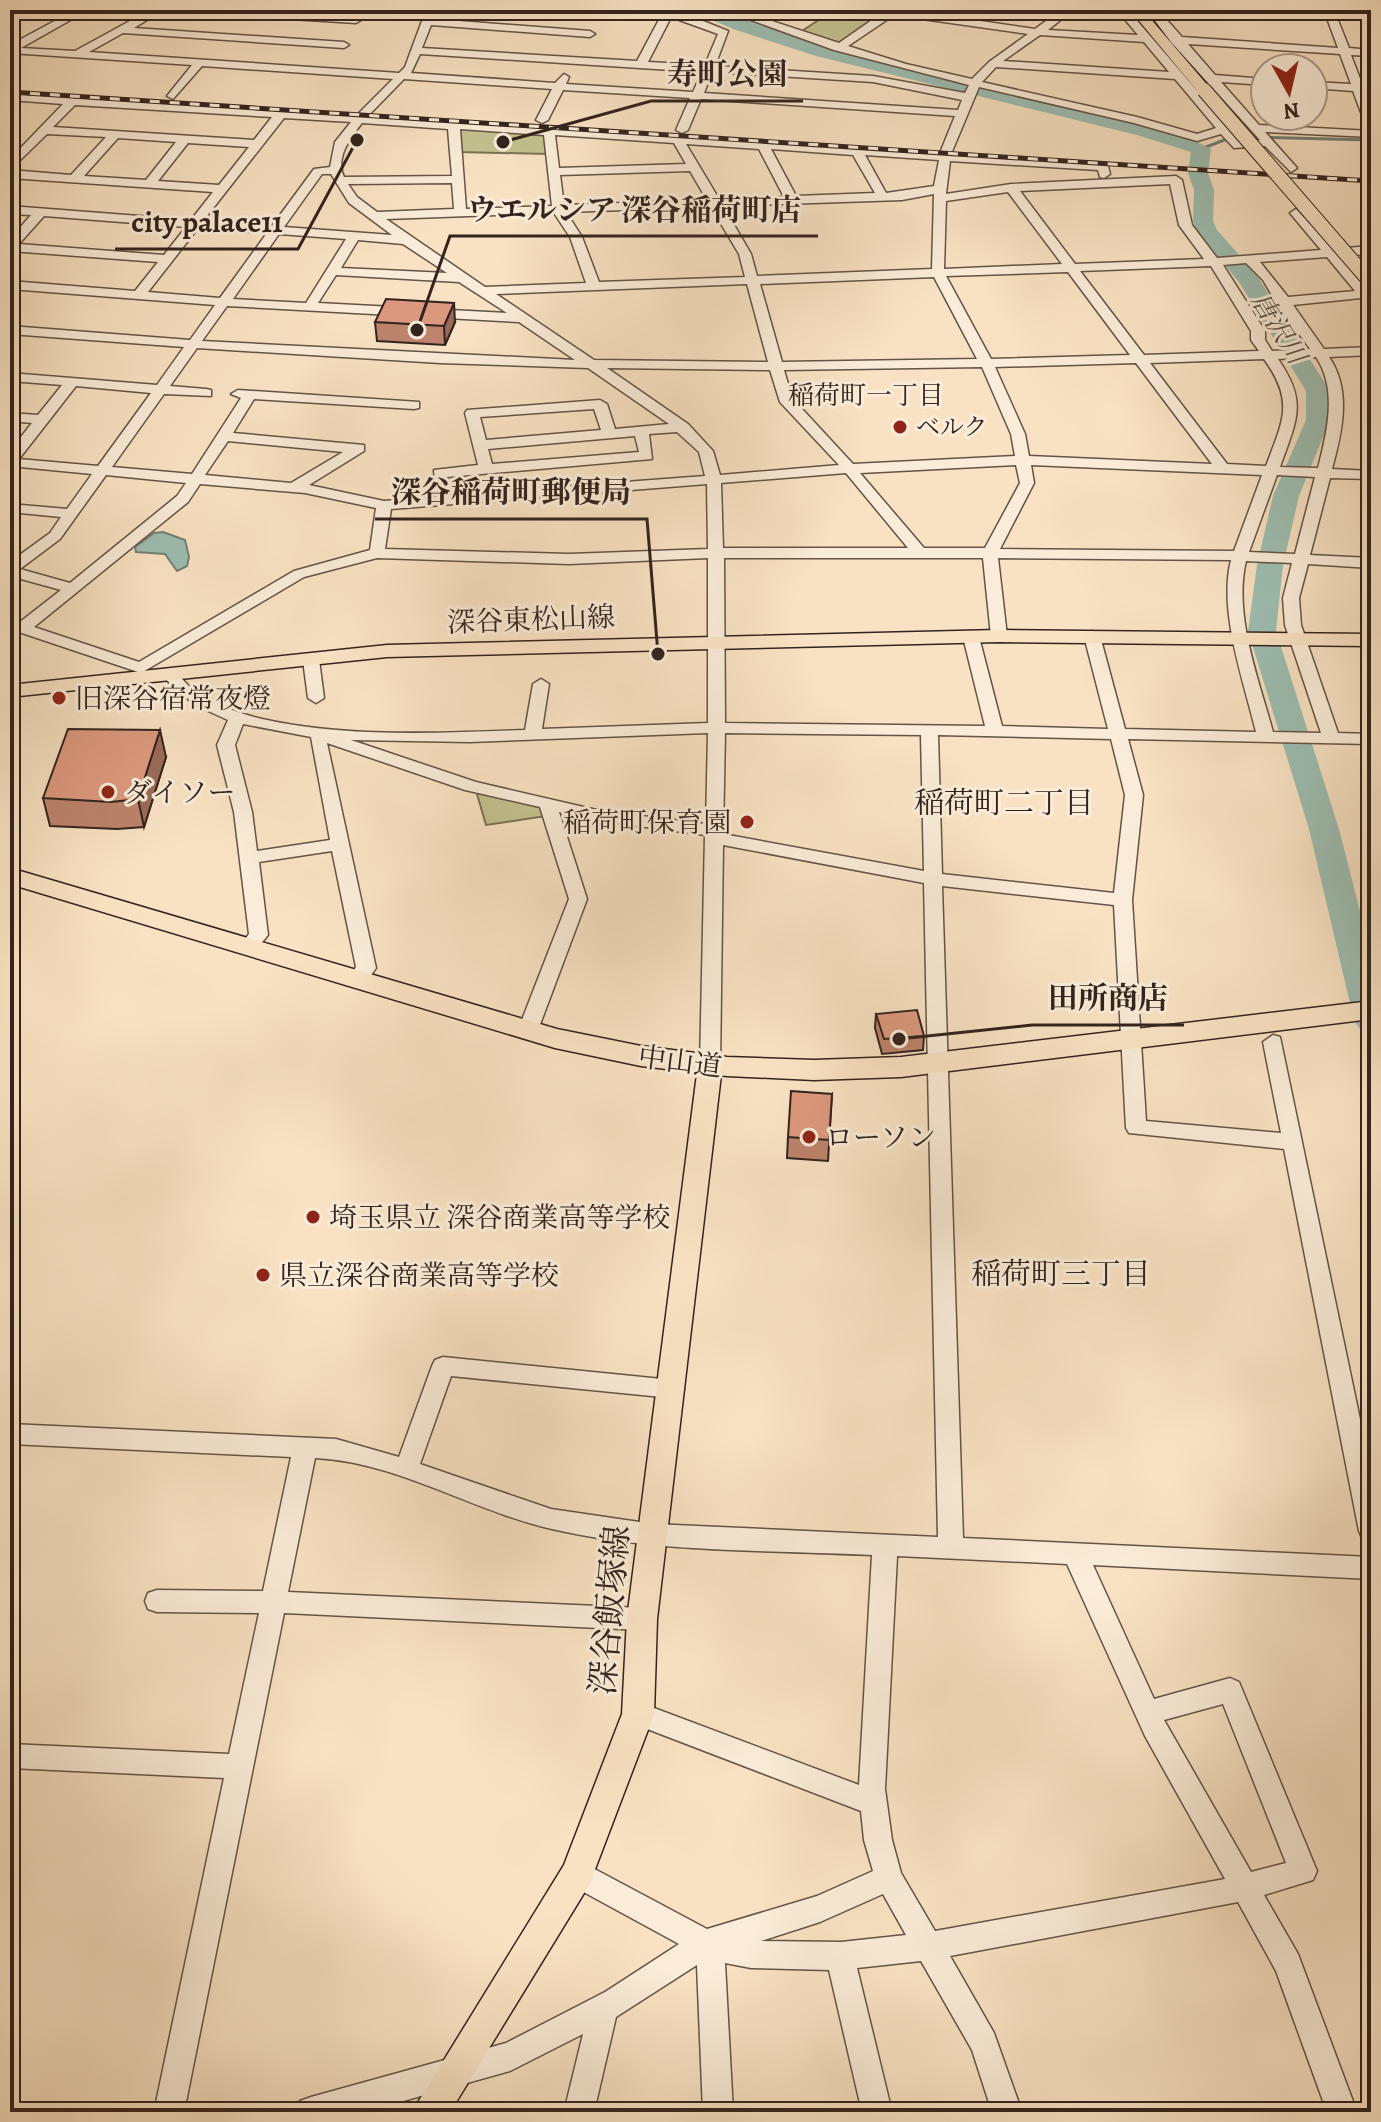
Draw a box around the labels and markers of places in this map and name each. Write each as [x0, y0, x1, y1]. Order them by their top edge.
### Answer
callout: 寿町公園 [651, 47, 803, 101]
callout: ウエルシア 深谷稲荷町店 [450, 182, 818, 236]
callout: city palace11 [115, 195, 298, 249]
place label: ベルク [916, 411, 988, 443]
marker: ベルク [891, 418, 909, 436]
callout: 深谷稲荷町郵便局 [375, 465, 647, 519]
place label: 旧深谷宿常夜燈 [75, 680, 271, 718]
marker: 旧深谷宿常夜燈 [50, 689, 68, 707]
place label: ダイソー [124, 774, 235, 812]
marker: ダイソー [99, 783, 117, 801]
place label: 稲荷町保育園 [563, 804, 731, 842]
marker: 稲荷町保育園 [738, 813, 756, 831]
callout: 田所商店 [1032, 971, 1184, 1025]
place label: ローソン [825, 1119, 936, 1157]
marker: ローソン [800, 1128, 818, 1146]
place label: 埼玉県立 深谷商業高等学校 [329, 1199, 671, 1237]
marker: 埼玉県立 深谷商業高等学校 [304, 1208, 322, 1226]
place label: 県立深谷商業高等学校 [279, 1257, 559, 1295]
marker: 県立深谷商業高等学校 [254, 1266, 272, 1284]

